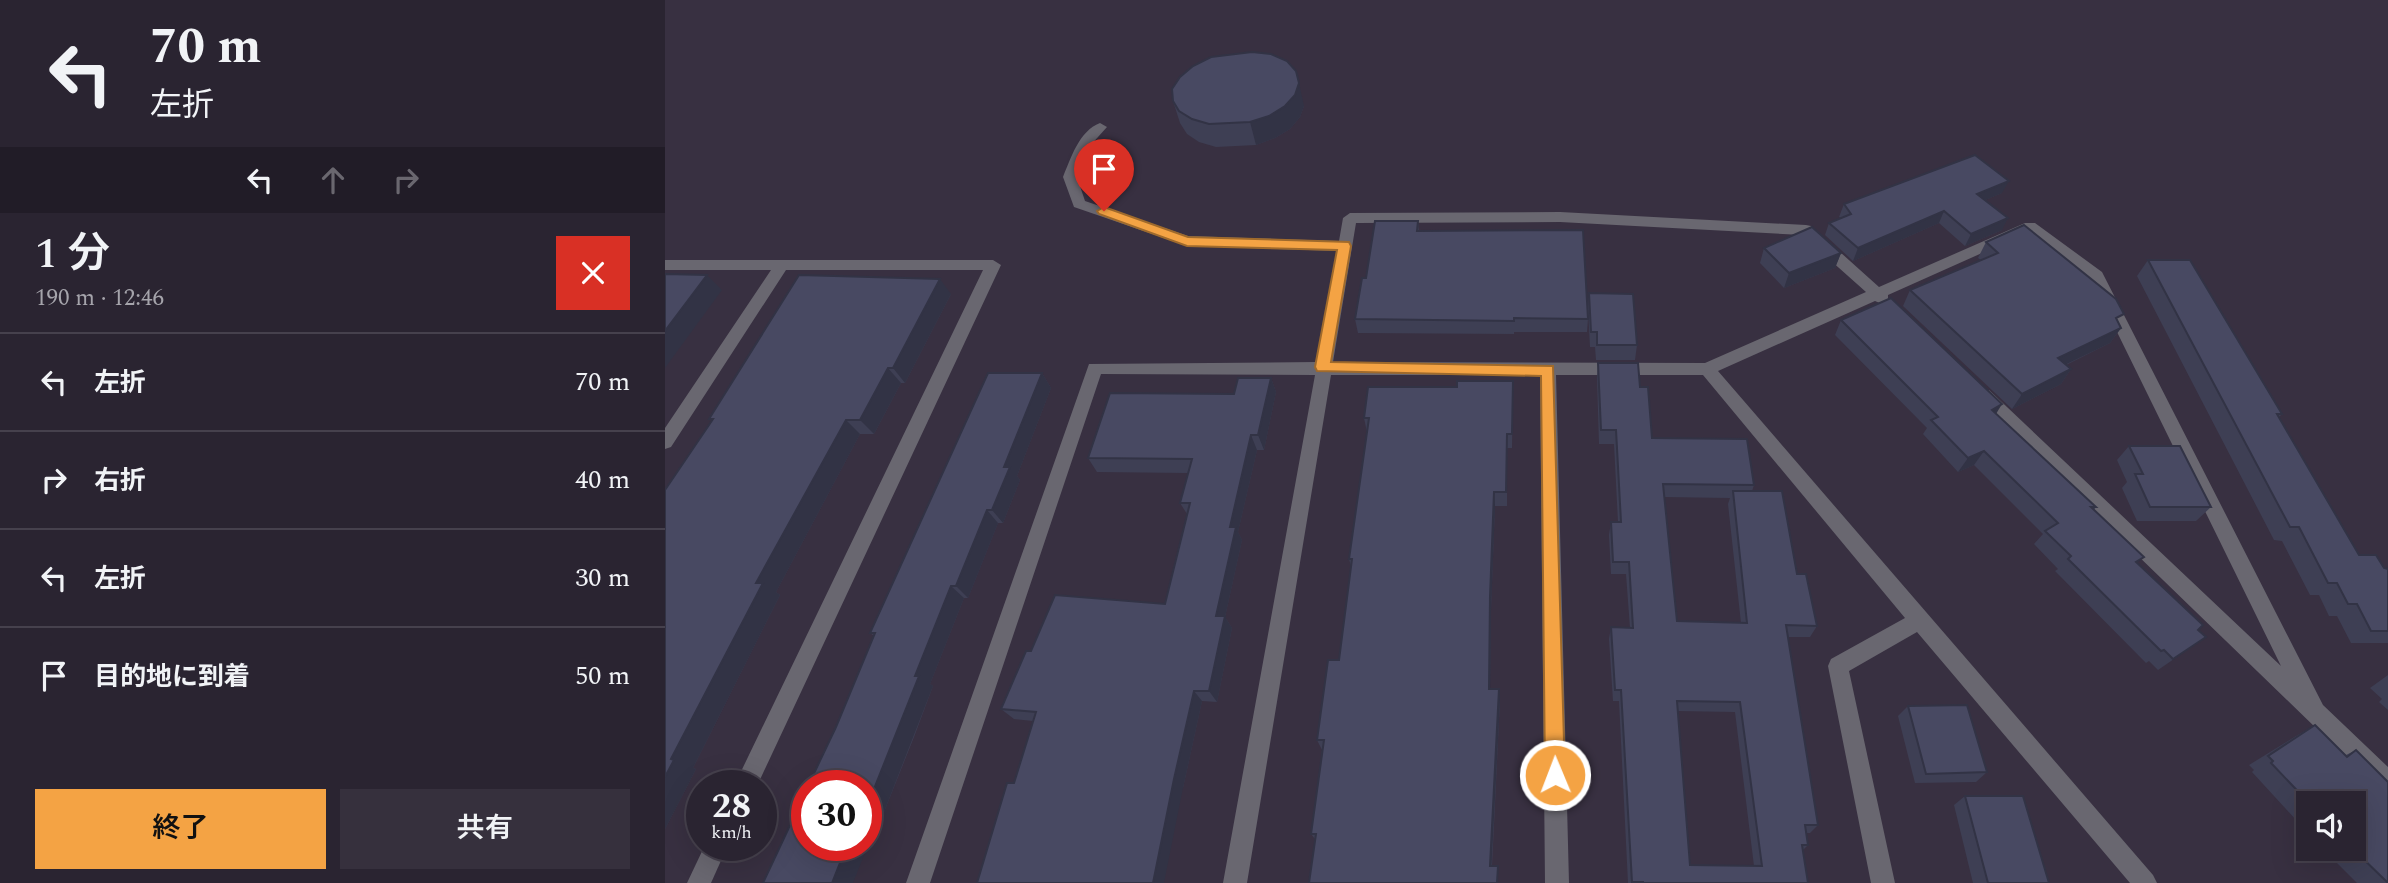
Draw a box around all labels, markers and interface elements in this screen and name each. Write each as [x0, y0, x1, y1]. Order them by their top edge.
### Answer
text: 70 m [150, 10, 261, 85]
icon: left [35, 28, 126, 119]
text: 左折 [150, 81, 214, 130]
pin [1074, 139, 1134, 211]
icon: arrive [1085, 150, 1123, 188]
icon: left [241, 161, 279, 199]
icon: ahead [314, 161, 352, 199]
icon: right [387, 161, 425, 199]
text: 1 分 [35, 223, 110, 286]
button: close [556, 236, 630, 310]
text: 190 m · 12:46 [35, 281, 164, 316]
text: 70 m [575, 362, 630, 402]
icon: left [35, 363, 73, 401]
text: 左折 [94, 363, 146, 403]
text: 40 m [575, 460, 630, 500]
icon: right [35, 461, 73, 499]
text: 右折 [94, 461, 146, 501]
text: 30 m [575, 558, 630, 598]
icon: left [35, 559, 73, 597]
text: 左折 [94, 559, 146, 599]
text: 50 m [575, 656, 630, 696]
icon: arrive [35, 657, 73, 695]
text: 目的地に到着 [94, 657, 250, 697]
position arrow [1518, 738, 1592, 812]
speed limit sign: 30 [791, 770, 882, 861]
text: 28 [712, 780, 751, 833]
button: 終了 [35, 789, 326, 869]
button: 共有 [340, 789, 630, 869]
map controls [2296, 791, 2366, 861]
button: sound [2296, 791, 2366, 861]
text: km/h [711, 819, 752, 846]

